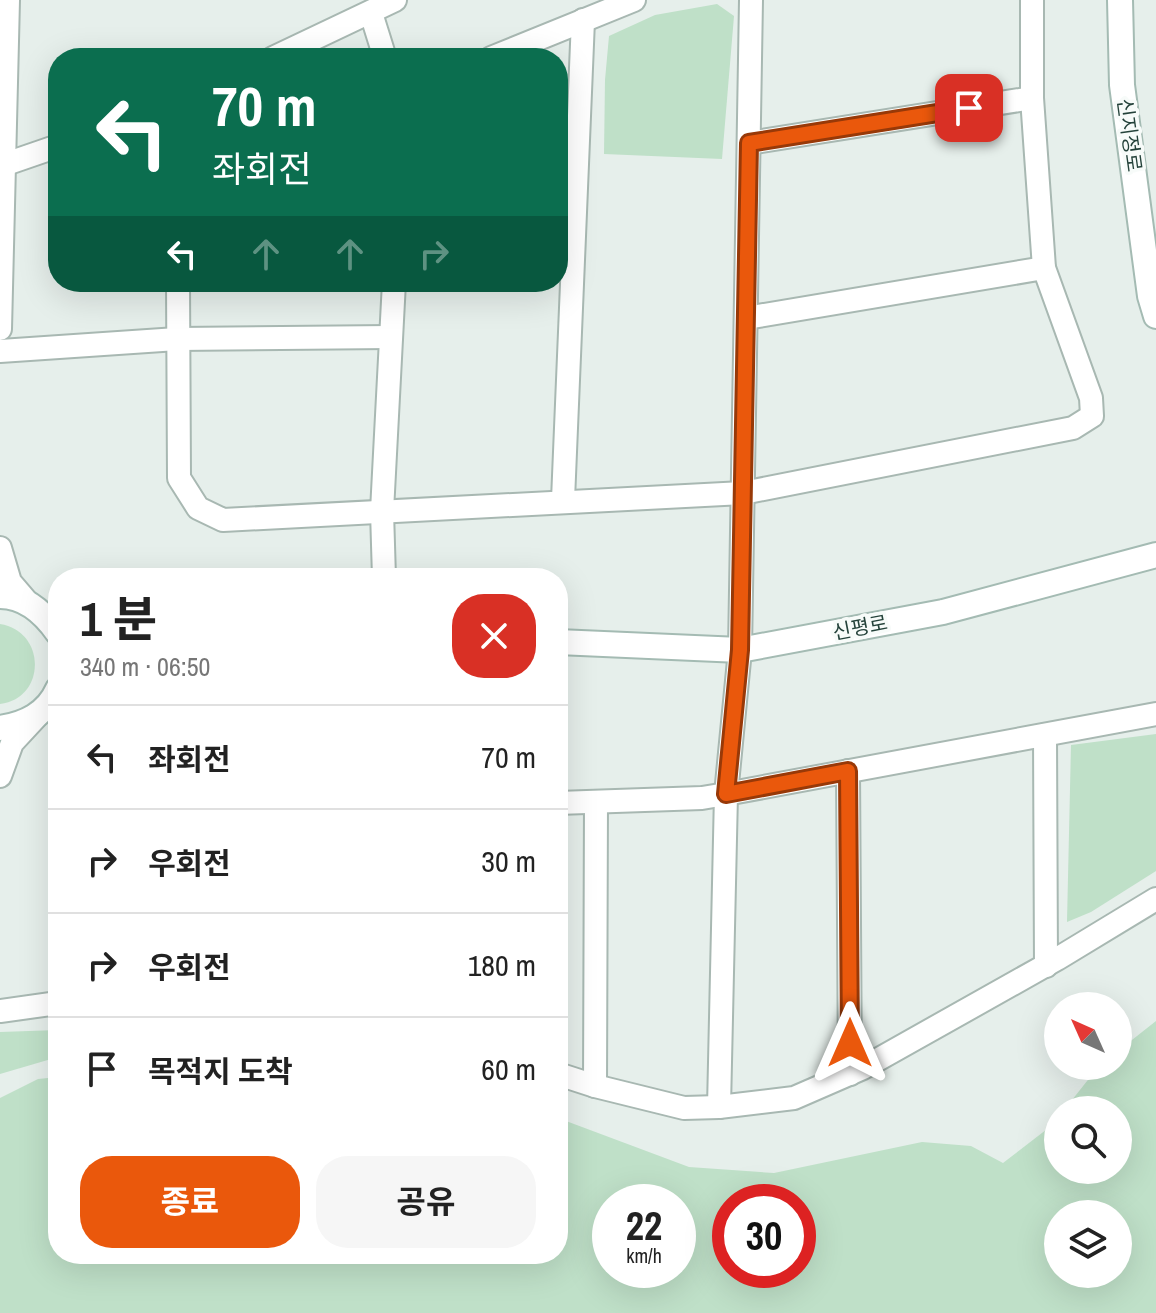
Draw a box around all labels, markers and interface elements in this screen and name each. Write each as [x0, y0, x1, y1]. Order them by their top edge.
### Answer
text: 70 m [212, 68, 317, 143]
pin [935, 74, 1003, 142]
icon: left [80, 80, 184, 184]
icon: arrive [947, 86, 991, 130]
street label: 신지정로 [1112, 97, 1148, 173]
text: 좌회전 [212, 145, 311, 193]
icon: left [160, 232, 204, 276]
icon: ahead [244, 232, 288, 276]
icon: ahead [328, 232, 372, 276]
icon: right [412, 232, 456, 276]
text: 1 분 [80, 586, 157, 651]
button: close [452, 594, 536, 678]
street label: 신평로 [830, 608, 890, 646]
text: 340 m · 06:50 [80, 649, 210, 684]
icon: left [80, 735, 124, 779]
text: 70 m [481, 737, 536, 777]
text: 좌회전 [148, 739, 231, 779]
icon: right [80, 839, 124, 883]
text: 30 m [481, 841, 536, 881]
text: 우회전 [148, 843, 231, 883]
icon: right [80, 943, 124, 987]
text: 180 m [468, 945, 536, 985]
text: 우회전 [148, 947, 231, 987]
north arrow [1044, 992, 1132, 1080]
map controls [1044, 992, 1132, 1288]
position arrow [808, 1001, 892, 1085]
icon: arrive [80, 1047, 124, 1091]
text: 60 m [481, 1049, 536, 1089]
text: 목적지 도착 [148, 1051, 293, 1091]
button: search [1044, 1096, 1132, 1184]
button: 종료 [80, 1156, 300, 1248]
button: 공유 [316, 1156, 536, 1248]
speed limit sign: 30 [712, 1184, 816, 1288]
text: 22 [626, 1199, 662, 1252]
button: layers [1044, 1200, 1132, 1288]
text: km/h [626, 1242, 662, 1269]

